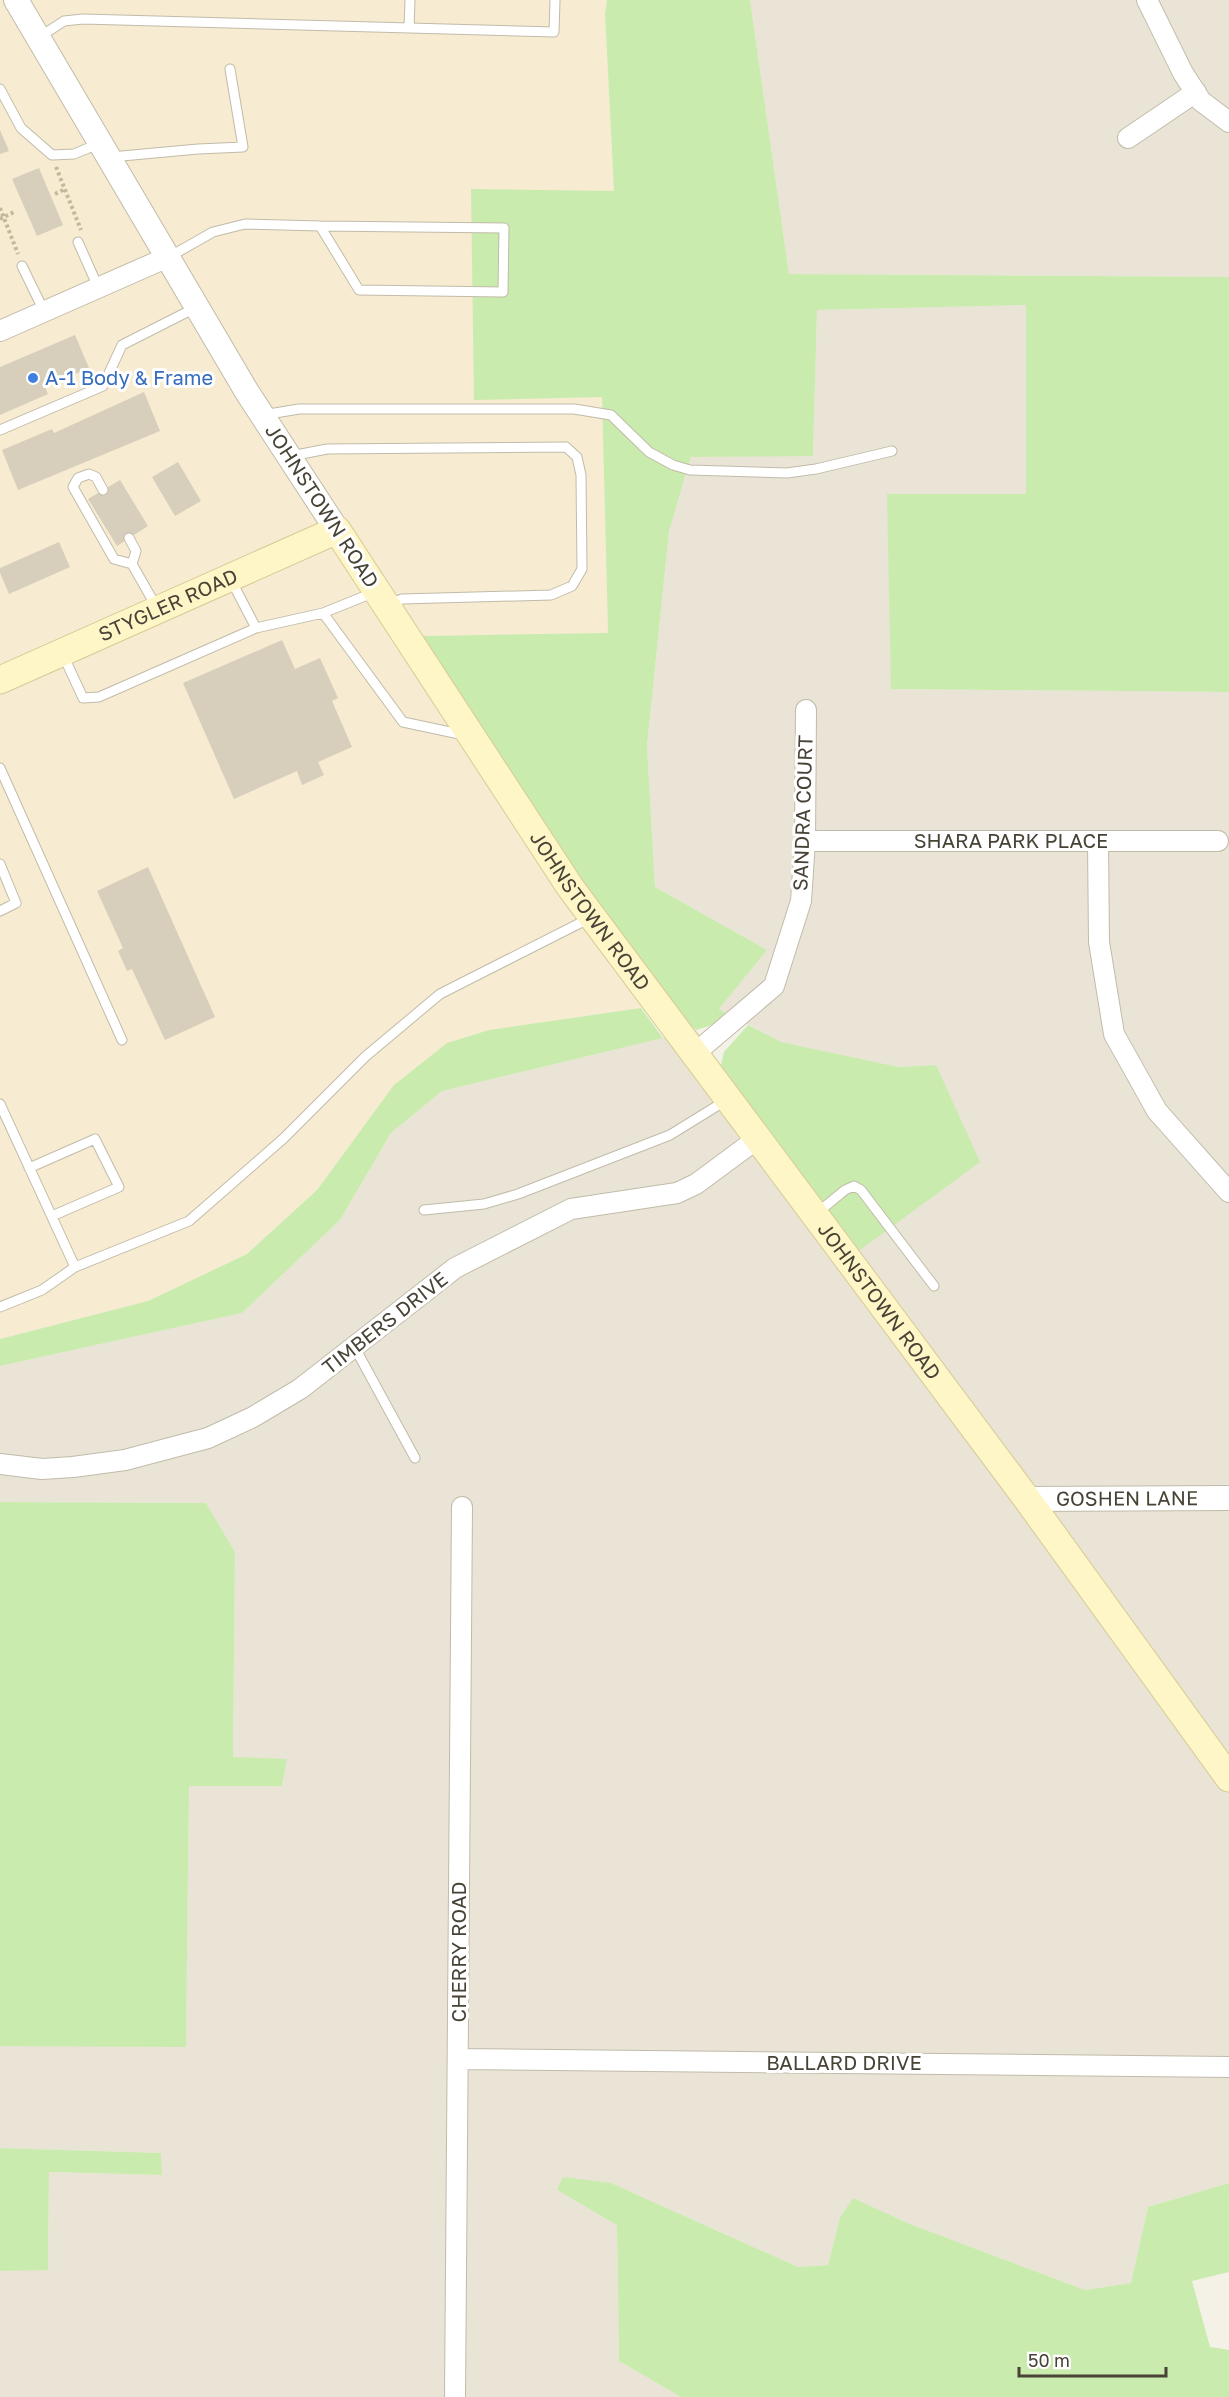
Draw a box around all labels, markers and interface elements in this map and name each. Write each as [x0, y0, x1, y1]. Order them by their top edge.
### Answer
place label: A-1 Body & Frame [45, 365, 213, 389]
marker: A-1 Body & Frame [26, 371, 40, 385]
street label: JOHNSTOWN ROAD [261, 419, 385, 592]
street label: STYGLER ROAD [94, 563, 241, 646]
street label: SANDRA COURT [787, 735, 817, 891]
street label: JOHNSTOWN ROAD [526, 826, 656, 995]
street label: SHARA PARK PLACE [914, 828, 1108, 852]
street label: JOHNSTOWN ROAD [813, 1217, 947, 1384]
street label: TIMBERS DRIVE [317, 1266, 452, 1379]
street label: GOSHEN LANE [1056, 1485, 1198, 1510]
street label: CHERRY ROAD [446, 1882, 470, 2022]
street label: BALLARD DRIVE [766, 2050, 922, 2074]
scale bar [1019, 2340, 1166, 2378]
text: 50 m [1028, 2349, 1070, 2371]

